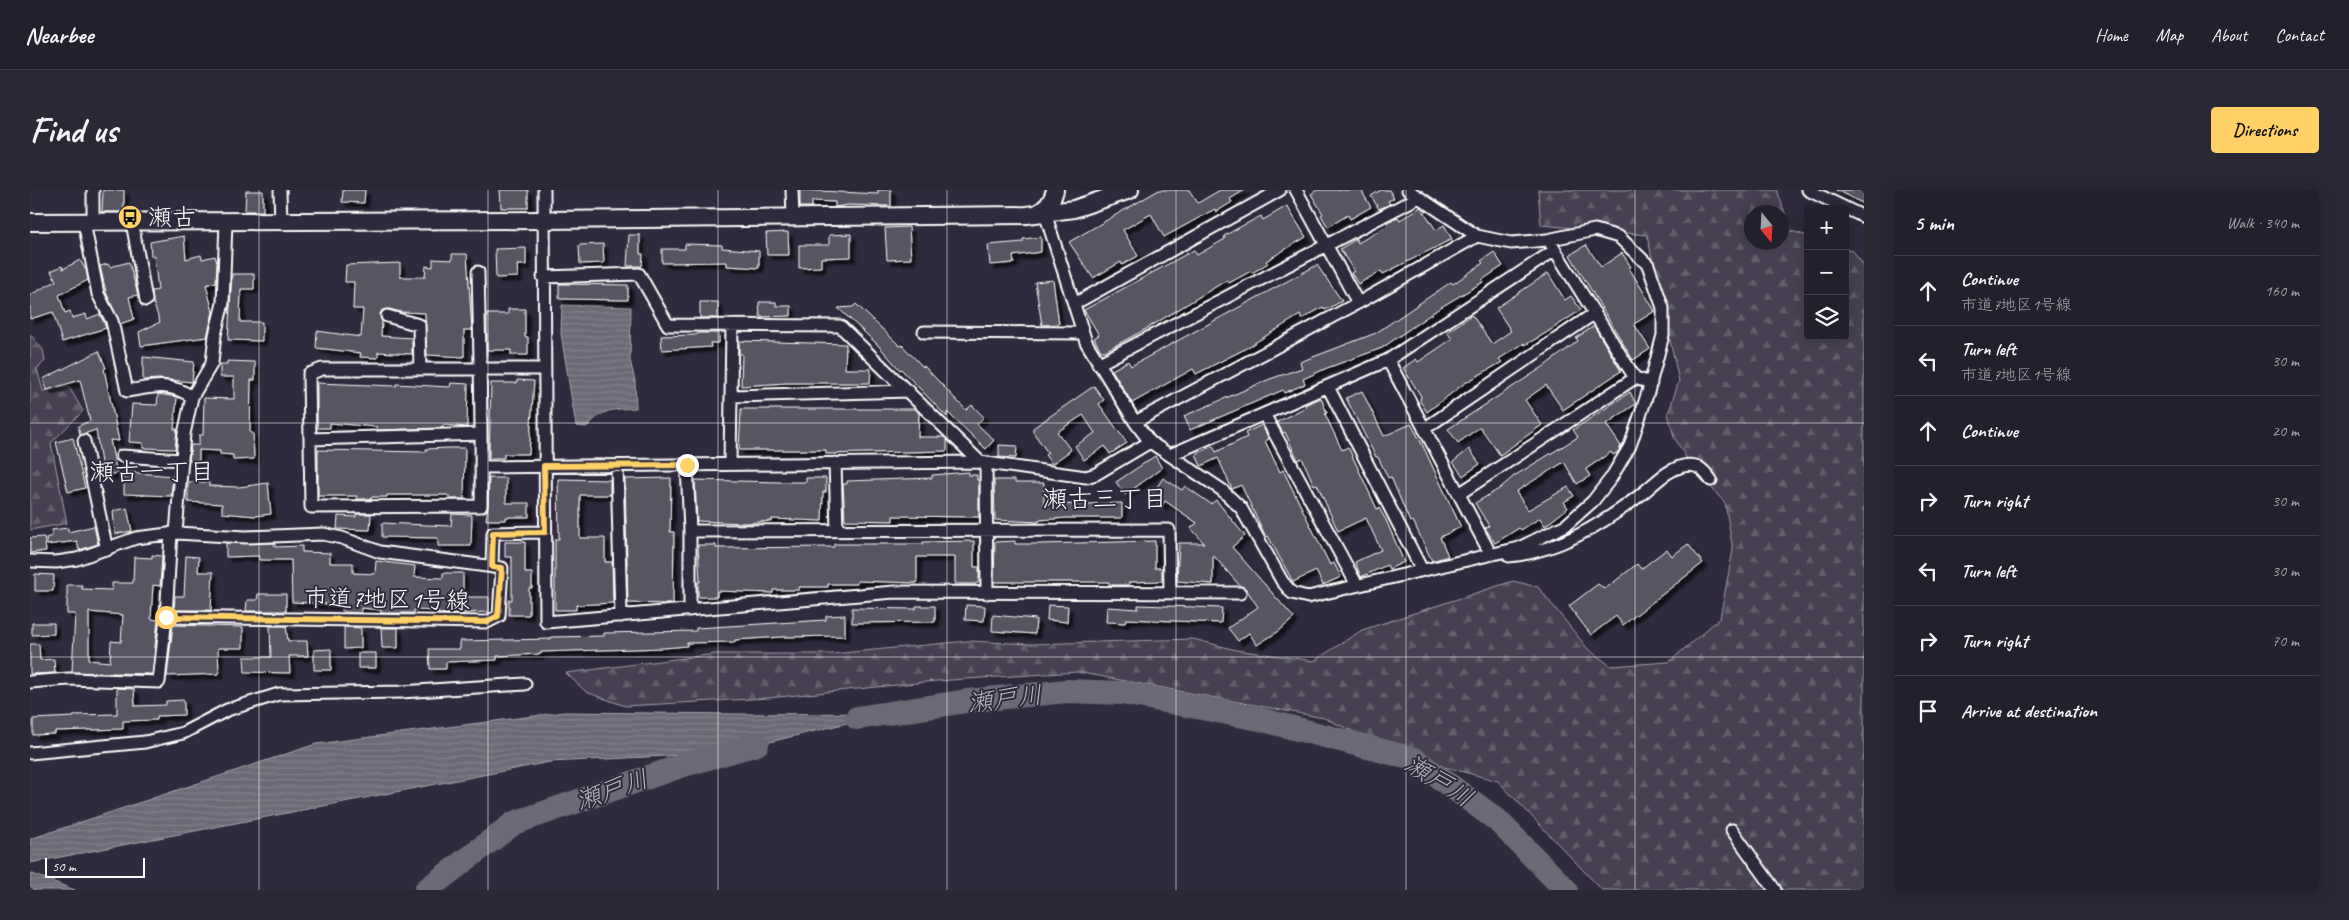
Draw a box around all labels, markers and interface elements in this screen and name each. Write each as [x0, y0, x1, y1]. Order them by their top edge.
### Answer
text: Nearbee [25, 20, 93, 50]
text: Home [2095, 24, 2128, 46]
text: Map [2156, 24, 2183, 46]
text: About [2211, 24, 2247, 46]
text: Contact [2275, 24, 2324, 46]
button: Directions [2211, 107, 2319, 153]
text: Find us [30, 108, 117, 153]
place label: 瀬古 [148, 202, 196, 232]
bus stop icon: 瀬古 [117, 204, 143, 230]
north arrow [1744, 205, 1789, 250]
map controls [1804, 205, 1849, 340]
button: + [1804, 205, 1849, 250]
text: 5 min [1914, 210, 1954, 236]
text: Walk · 340 m [2227, 213, 2299, 233]
button: − [1804, 250, 1849, 295]
text: Continue [1961, 267, 2018, 291]
icon: ahead [1914, 277, 1942, 305]
text: 160 m [2265, 281, 2299, 301]
button: layers [1804, 295, 1849, 340]
text: 市道7地区1号線 [1961, 295, 2071, 315]
text: Turn left [1961, 337, 2016, 361]
icon: left [1914, 347, 1942, 375]
text: 30 m [2272, 351, 2299, 371]
text: 市道7地区1号線 [1961, 365, 2071, 385]
icon: ahead [1914, 417, 1942, 445]
text: Continue [1961, 419, 2018, 443]
text: 20 m [2272, 421, 2299, 441]
route end [676, 454, 699, 477]
district label: 瀬古一丁目 [89, 456, 215, 488]
district label: 瀬古三丁目 [1042, 483, 1168, 515]
icon: right [1914, 487, 1942, 515]
text: Turn right [1961, 489, 2028, 513]
text: 30 m [2272, 491, 2299, 511]
icon: left [1914, 557, 1942, 585]
text: Turn left [1961, 559, 2016, 583]
text: 30 m [2272, 561, 2299, 581]
street label: 市道7地区1号線 [304, 583, 470, 615]
route start [155, 606, 178, 629]
icon: right [1914, 627, 1942, 655]
text: Turn right [1961, 629, 2028, 653]
text: 70 m [2272, 631, 2299, 651]
water label: 瀬戸川 [966, 679, 1044, 719]
icon: arrive [1914, 697, 1942, 725]
text: Arrive at destination [1961, 699, 2097, 723]
water label: 瀬戸川 [1399, 748, 1479, 814]
water label: 瀬戸川 [571, 763, 653, 817]
scale bar [45, 855, 145, 878]
text: 50 m [52, 858, 76, 875]

